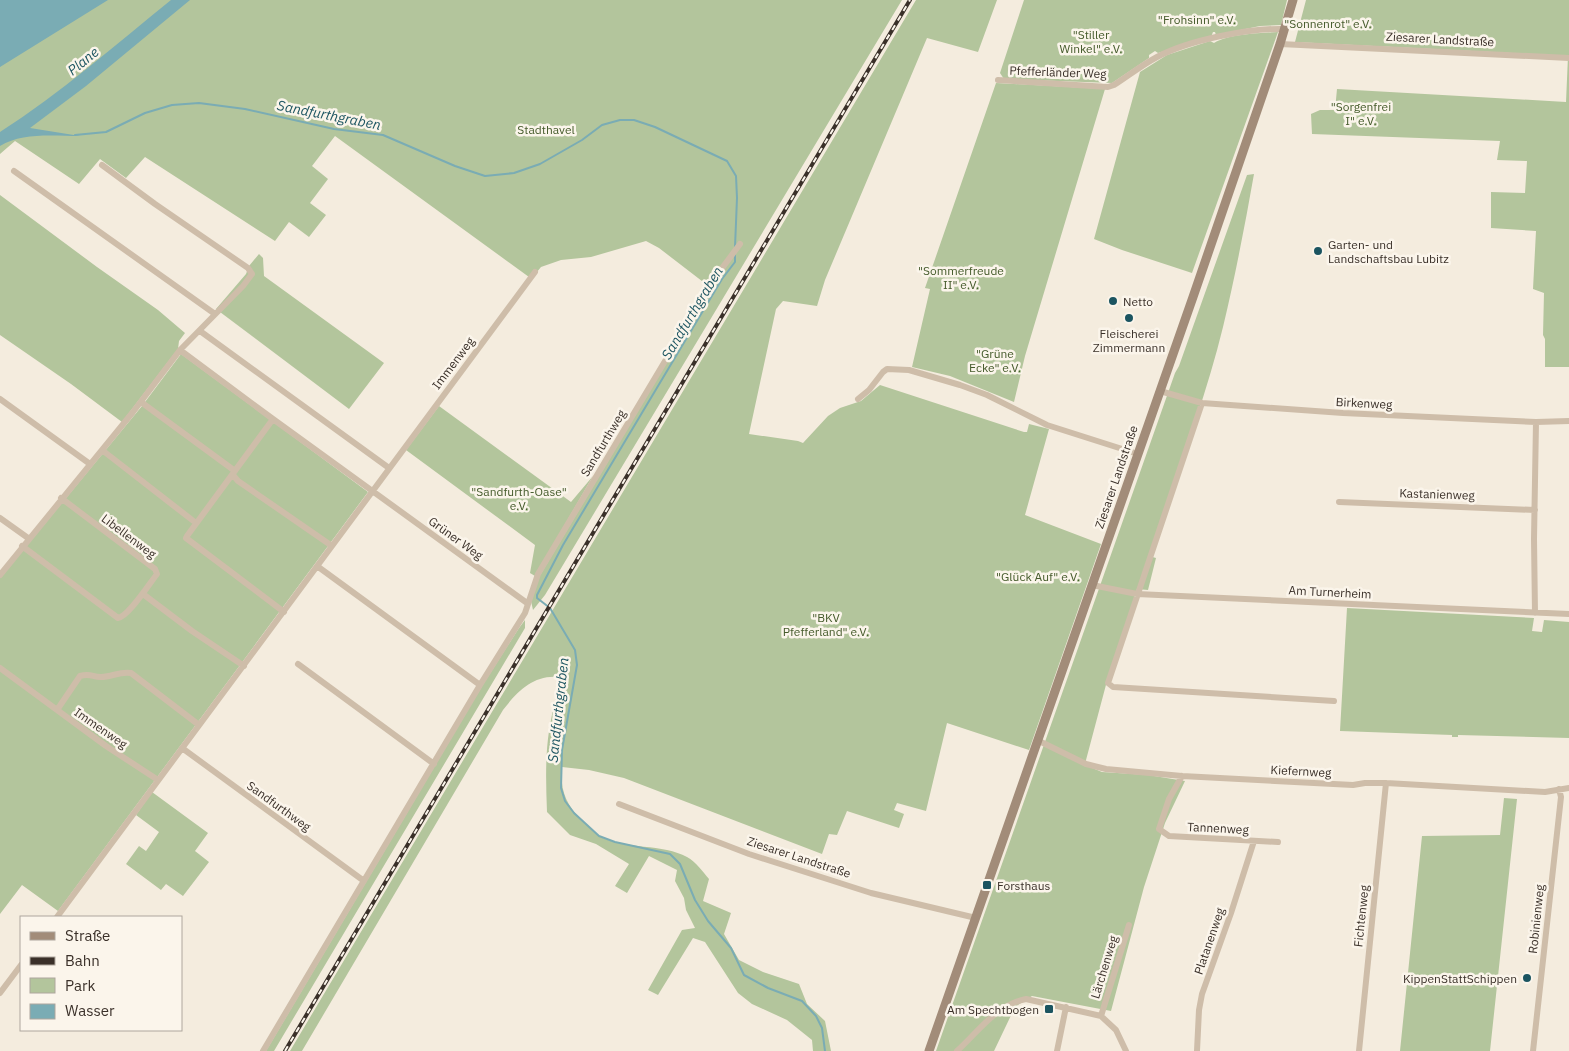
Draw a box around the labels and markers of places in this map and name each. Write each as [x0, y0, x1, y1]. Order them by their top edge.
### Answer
place label: Garten- und Landschaftsbau Lubitz [1328, 237, 1449, 266]
marker: Garten- und Landschaftsbau Lubitz [1312, 245, 1324, 257]
place label: Netto [1123, 294, 1153, 309]
marker: Netto [1107, 295, 1119, 307]
marker: Fleischerei Zimmermann [1123, 312, 1135, 324]
place label: Fleischerei Zimmermann [1093, 326, 1165, 355]
place label: Forsthaus [997, 878, 1051, 893]
marker: Forsthaus [981, 879, 993, 891]
place label: KippenStattSchippen [1403, 971, 1517, 986]
marker: KippenStattSchippen [1521, 972, 1533, 984]
place label: Am Spechtbogen [947, 1002, 1039, 1017]
marker: Am Spechtbogen [1043, 1003, 1055, 1015]

